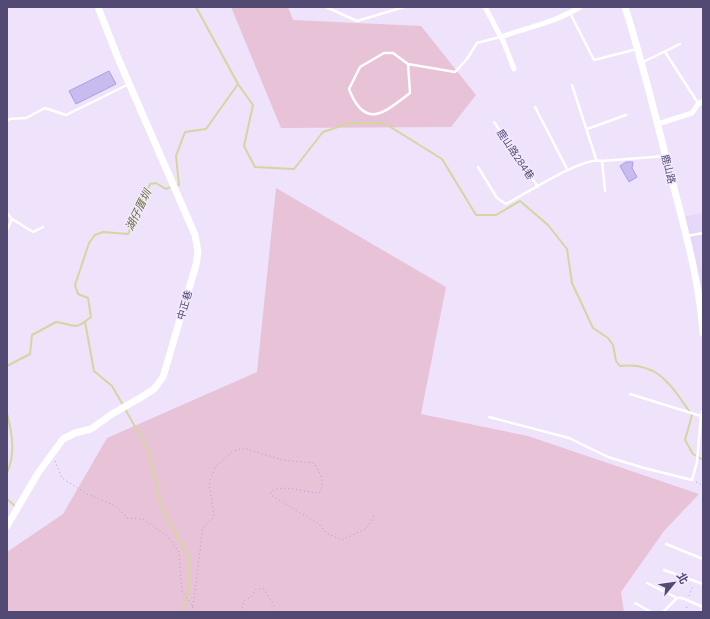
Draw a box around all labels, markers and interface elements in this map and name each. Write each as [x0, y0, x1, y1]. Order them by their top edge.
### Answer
street label: 鹿山路284巷 [494, 127, 537, 182]
street label: 鹿山路 [659, 153, 678, 185]
water label: 湖仔厝圳 [122, 185, 155, 233]
street label: 中正巷 [174, 289, 195, 321]
north arrow [654, 563, 694, 603]
text: 北 [674, 570, 692, 586]

